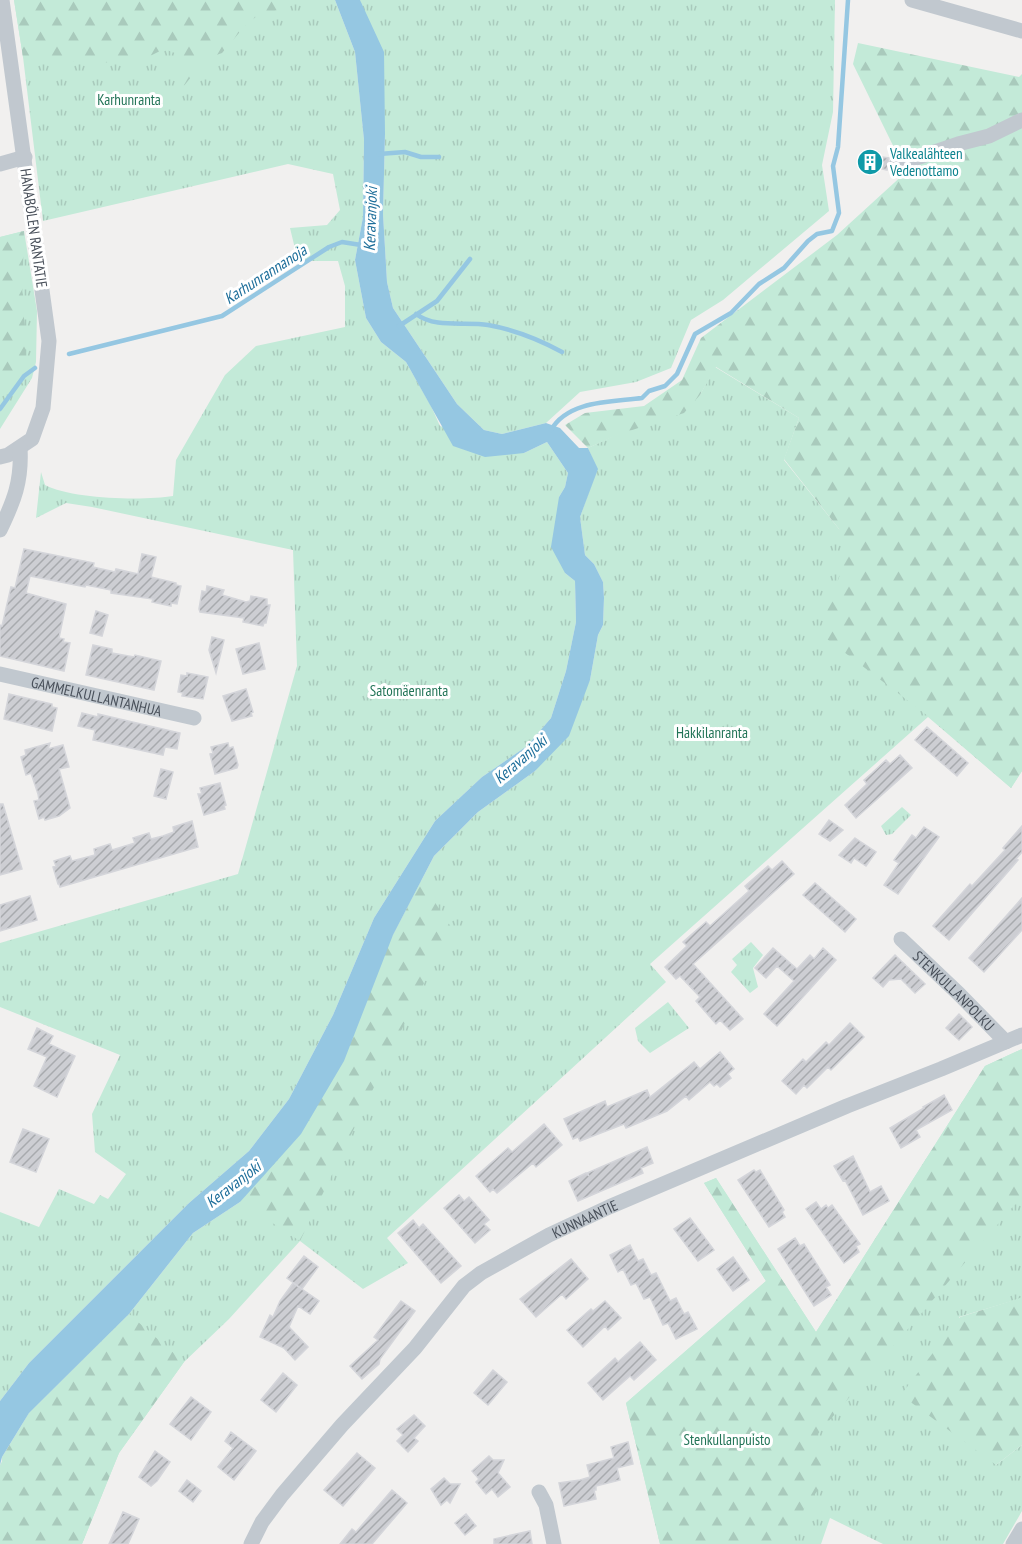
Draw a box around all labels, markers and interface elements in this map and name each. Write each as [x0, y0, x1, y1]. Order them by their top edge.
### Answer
park label: Karhunranta [97, 90, 161, 109]
place label: Valkealähteen Vedenottamo [889, 144, 963, 180]
building icon: Valkealähteen Vedenottamo [855, 147, 885, 177]
street label: HANABÖLEN RANTATIE [16, 167, 52, 289]
water label: Keravanjoki [359, 184, 381, 251]
water label: Karhunrannanoja [220, 239, 311, 308]
street label: GAMMELKULLANTANHUA [29, 672, 165, 720]
park label: Satomäenranta [370, 681, 448, 700]
park label: Hakkilanranta [676, 723, 748, 742]
water label: Keravanjoki [489, 729, 553, 788]
street label: STENKULLANPOLKU [909, 946, 999, 1035]
water label: Keravanjoki [201, 1155, 266, 1212]
street label: KUNNAANTIE [549, 1195, 620, 1242]
park label: Stenkullanpuisto [684, 1430, 770, 1449]

